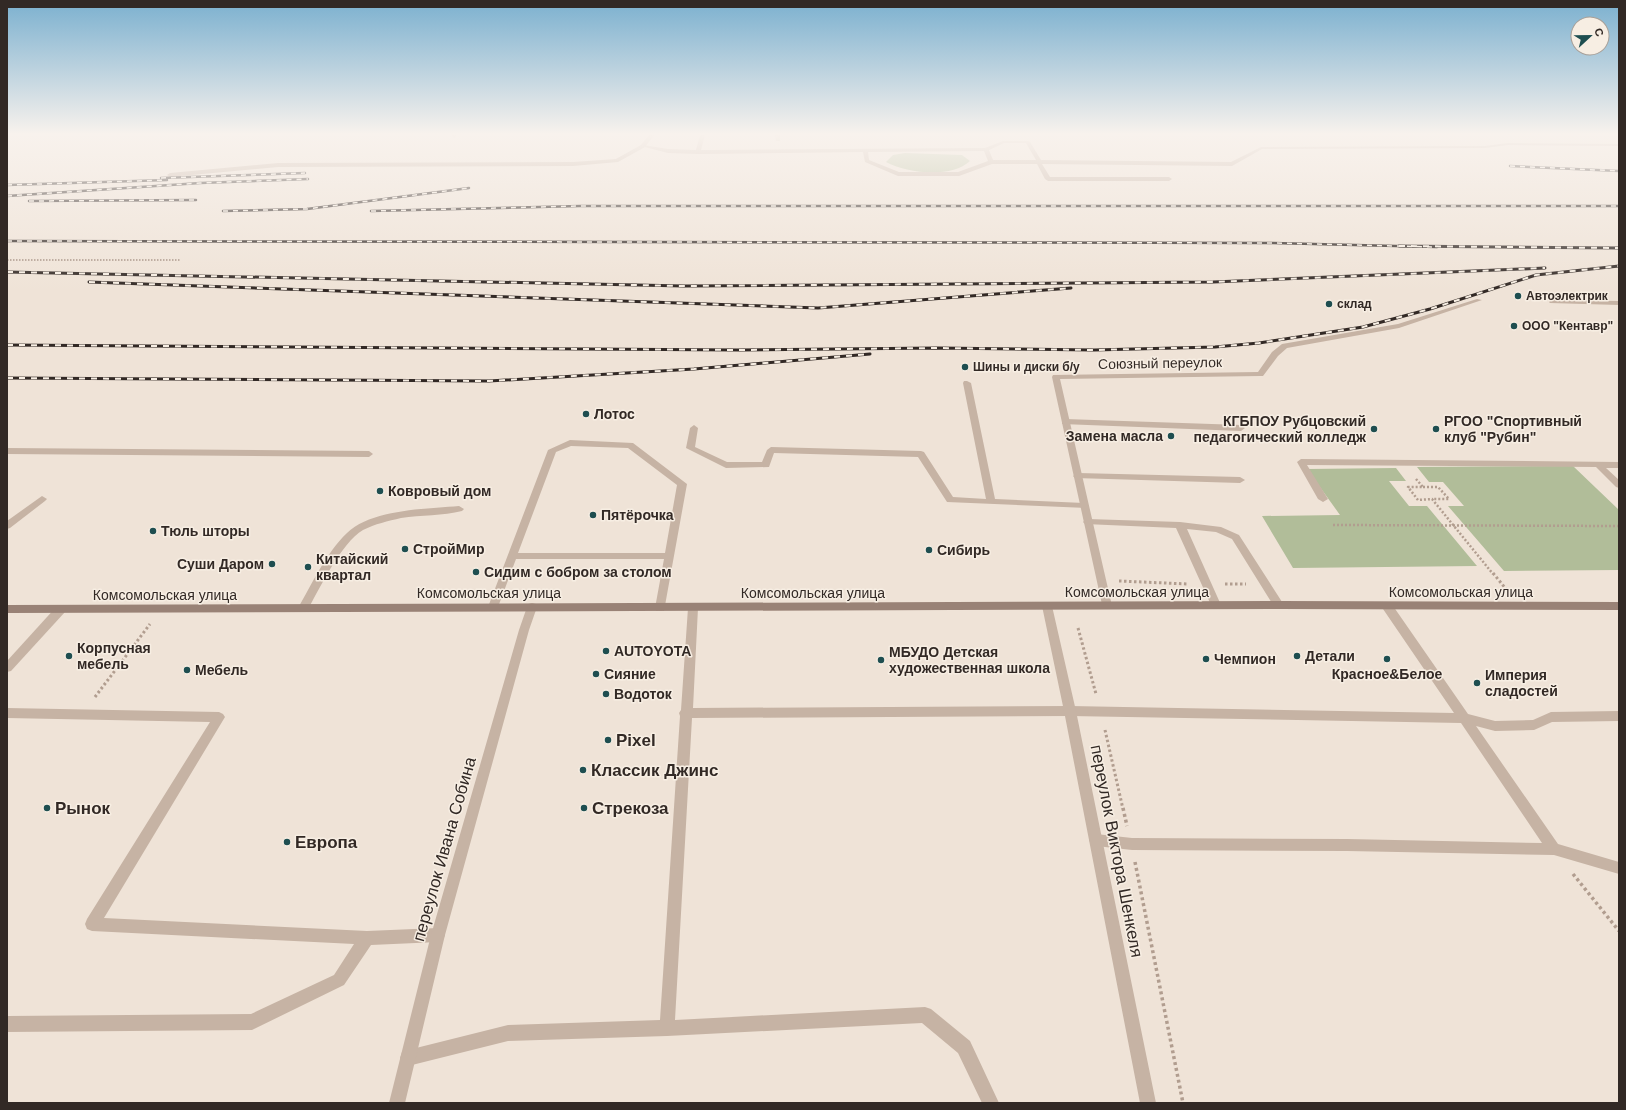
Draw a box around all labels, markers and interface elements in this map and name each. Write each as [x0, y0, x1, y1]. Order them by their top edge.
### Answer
north arrow [1570, 16, 1610, 56]
text: С [1592, 26, 1606, 38]
place label: Автоэлектрик [1526, 289, 1609, 303]
marker: Автоэлектрик [1513, 291, 1523, 301]
place label: склад [1337, 297, 1372, 311]
marker: склад [1324, 299, 1334, 309]
place label: ООО "Кентавр" [1522, 319, 1613, 333]
marker: ООО "Кентавр" [1509, 321, 1519, 331]
street label: Союзный переулок [1098, 354, 1223, 372]
place label: Шины и диски б/у [973, 360, 1080, 374]
marker: Шины и диски б/у [960, 362, 970, 372]
place label: Лотос [594, 406, 635, 422]
marker: Лотос [581, 409, 591, 419]
place label: КГБПОУ Рубцовский педагогический колледж [1194, 413, 1367, 445]
place label: РГОО "Спортивный клуб "Рубин" [1444, 413, 1582, 445]
marker: КГБПОУ Рубцовский педагогический колледж [1369, 424, 1379, 434]
marker: РГОО "Спортивный клуб "Рубин" [1431, 424, 1441, 434]
place label: Замена масла [1066, 428, 1163, 444]
marker: Замена масла [1166, 431, 1176, 441]
place label: Ковровый дом [388, 483, 491, 499]
marker: Ковровый дом [375, 486, 385, 496]
place label: Пятёрочка [601, 507, 674, 523]
marker: Пятёрочка [588, 510, 598, 520]
place label: Тюль шторы [161, 523, 250, 539]
marker: Тюль шторы [148, 526, 158, 536]
place label: СтройМир [413, 541, 485, 557]
place label: Сибирь [937, 542, 991, 558]
marker: СтройМир [400, 544, 410, 554]
marker: Сибирь [924, 545, 934, 555]
place label: Китайский квартал [316, 551, 388, 583]
place label: Суши Даром [177, 556, 264, 572]
marker: Суши Даром [267, 559, 277, 569]
marker: Китайский квартал [303, 562, 313, 572]
place label: Сидим с бобром за столом [484, 564, 672, 580]
marker: Сидим с бобром за столом [471, 567, 481, 577]
street label: Комсомольская улица [1065, 584, 1209, 600]
street label: Комсомольская улица [1389, 584, 1533, 600]
street label: Комсомольская улица [417, 585, 561, 601]
street label: Комсомольская улица [741, 585, 885, 601]
street label: Комсомольская улица [93, 587, 237, 603]
place label: Корпусная мебель [77, 640, 151, 672]
place label: AUTOYOTA [614, 643, 691, 659]
place label: МБУДО Детская художественная школа [889, 644, 1050, 676]
marker: AUTOYOTA [601, 646, 611, 656]
place label: Детали [1305, 648, 1355, 664]
marker: Корпусная мебель [64, 651, 74, 661]
place label: Чемпион [1214, 651, 1276, 667]
marker: Детали [1292, 651, 1302, 661]
marker: Чемпион [1201, 654, 1211, 664]
marker: Красное&Белое [1382, 654, 1392, 664]
marker: МБУДО Детская художественная школа [876, 655, 886, 665]
place label: Мебель [195, 662, 249, 678]
marker: Мебель [182, 665, 192, 675]
place label: Сияние [604, 666, 656, 682]
place label: Красное&Белое [1332, 666, 1442, 682]
place label: Империя сладостей [1485, 667, 1558, 699]
marker: Сияние [591, 669, 601, 679]
marker: Империя сладостей [1472, 678, 1482, 688]
place label: Водоток [614, 686, 673, 702]
marker: Водоток [601, 689, 611, 699]
place label: Pixel [616, 731, 656, 750]
marker: Pixel [603, 735, 613, 745]
street label: переулок Виктора Шенкеля [1087, 743, 1146, 959]
street label: переулок Ивана Собина [409, 754, 480, 944]
place label: Классик Джинс [591, 761, 719, 780]
marker: Классик Джинс [578, 765, 588, 775]
place label: Рынок [55, 799, 111, 818]
place label: Стрекоза [592, 799, 669, 818]
marker: Рынок [42, 803, 52, 813]
marker: Стрекоза [579, 803, 589, 813]
place label: Европа [295, 833, 358, 852]
marker: Европа [282, 837, 292, 847]

